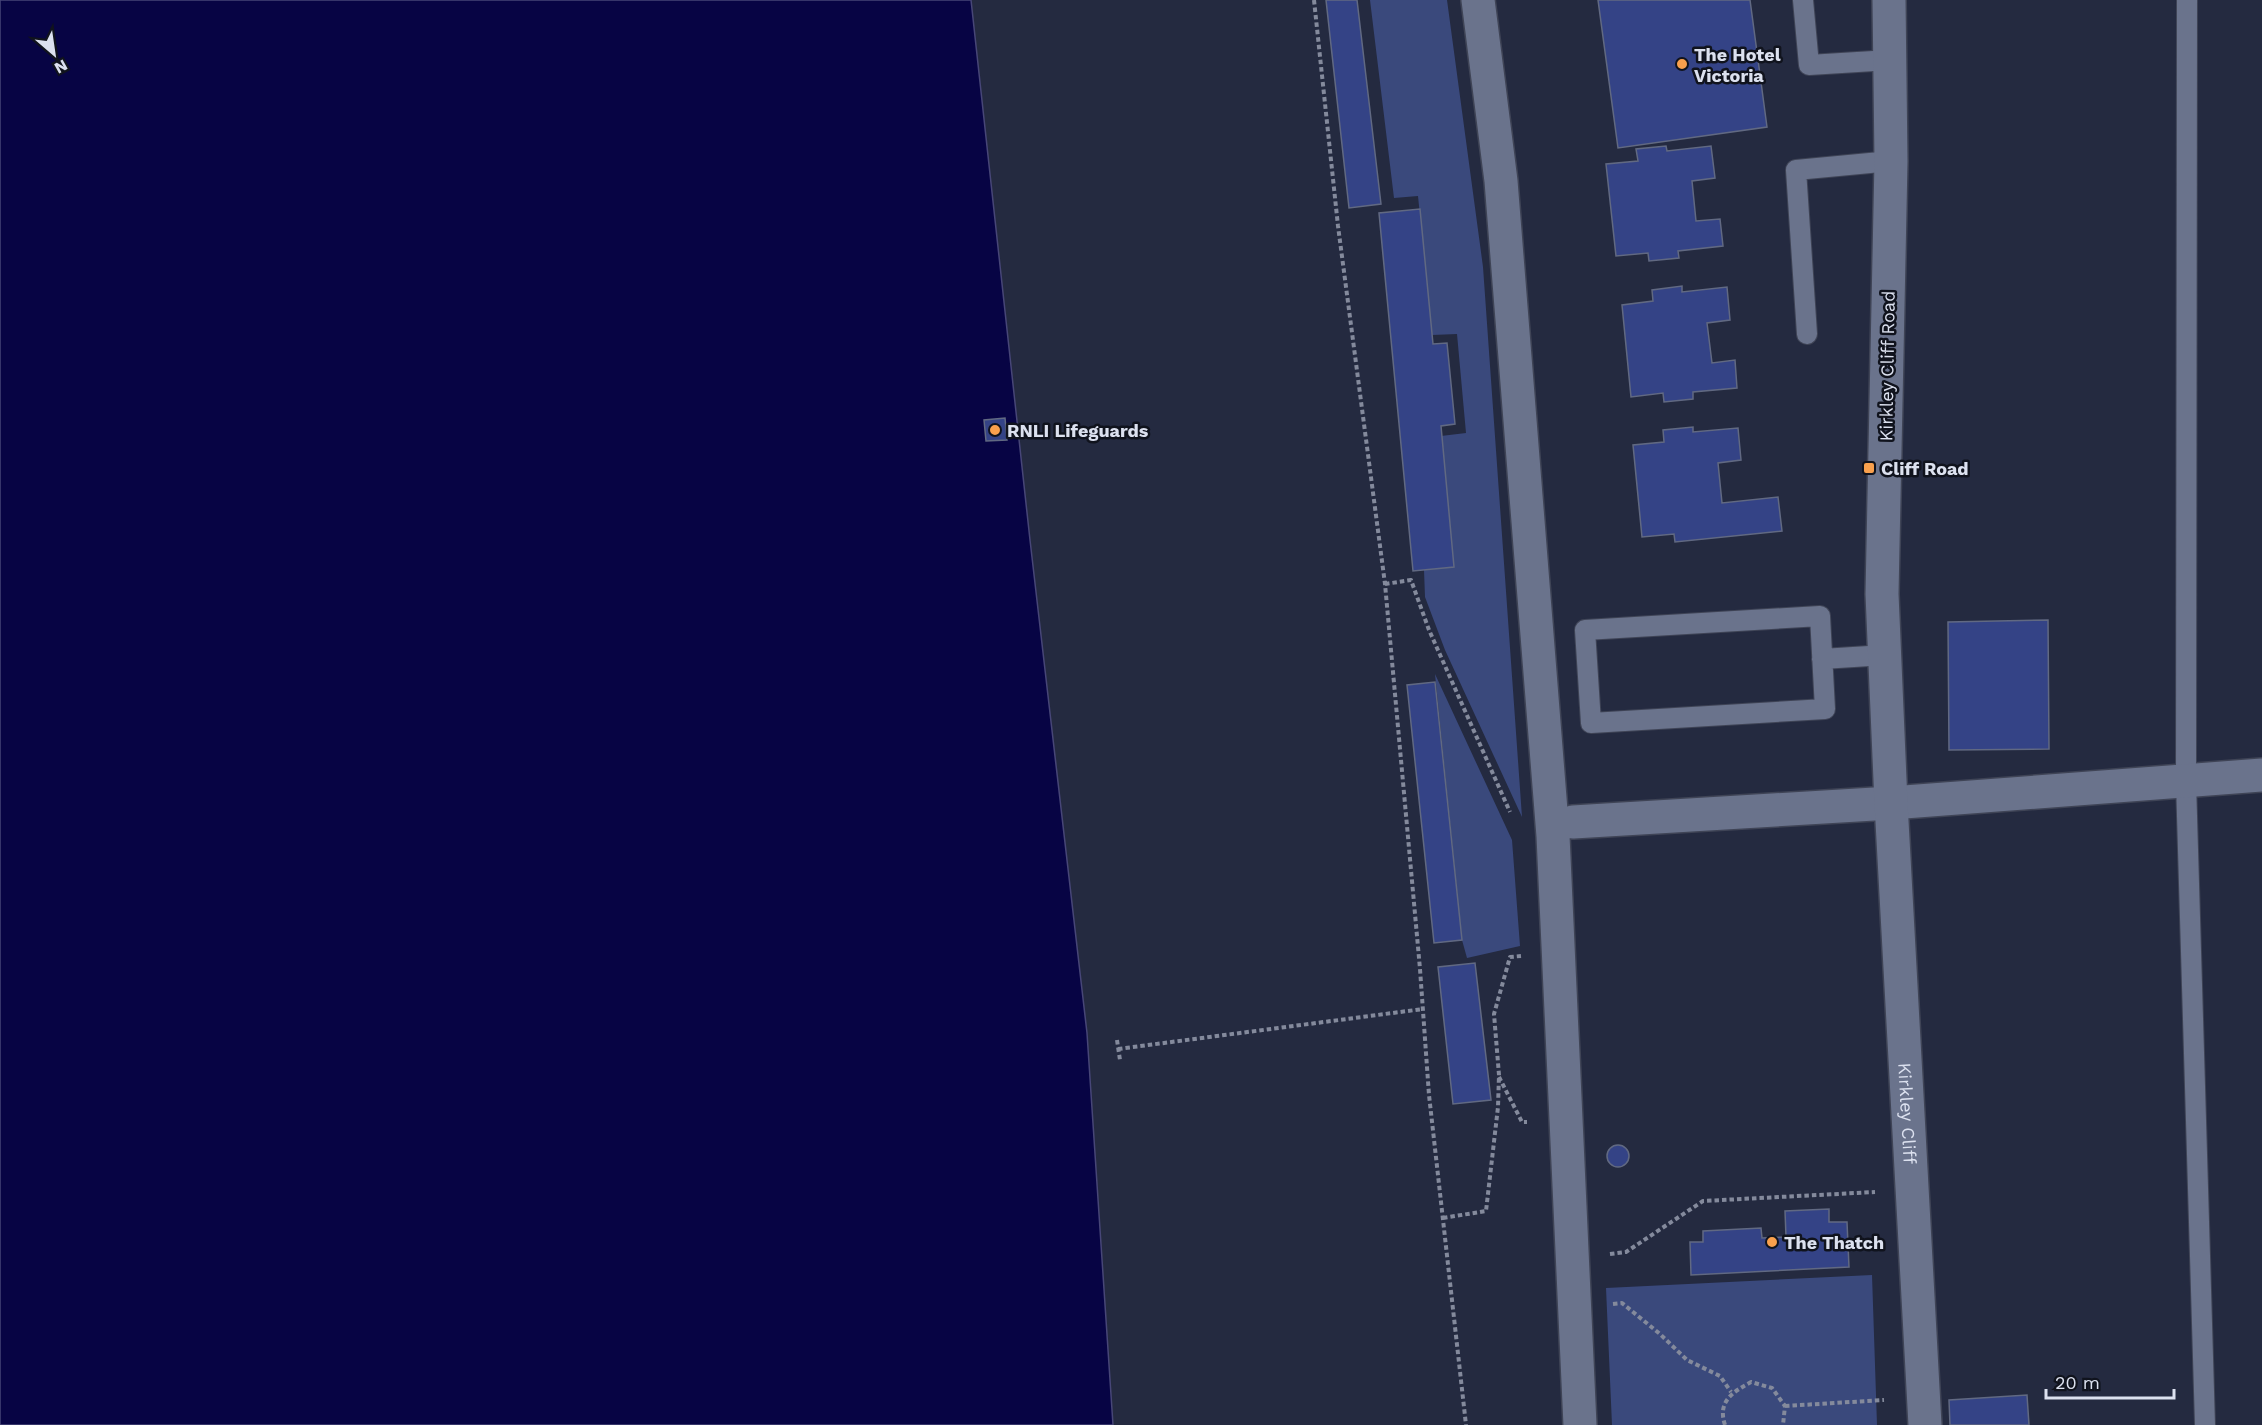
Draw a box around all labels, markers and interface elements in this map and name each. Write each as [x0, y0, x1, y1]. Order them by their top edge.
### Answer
north arrow [24, 24, 84, 84]
place label: The Hotel Victoria [1694, 44, 1781, 86]
text: N [51, 55, 71, 78]
marker: The Hotel Victoria [1675, 57, 1689, 71]
street label: Kirkley Cliff Road [1875, 290, 1899, 442]
place label: RNLI Lifeguards [1007, 420, 1149, 441]
marker: RNLI Lifeguards [988, 423, 1002, 437]
place label: Cliff Road [1881, 458, 1969, 479]
marker: Cliff Road [1862, 461, 1876, 475]
street label: Kirkley Cliff [1895, 1062, 1921, 1164]
place label: The Thatch [1784, 1232, 1884, 1253]
marker: The Thatch [1765, 1235, 1779, 1249]
scale bar [2046, 1362, 2174, 1400]
text: 20 m [2055, 1372, 2100, 1393]

